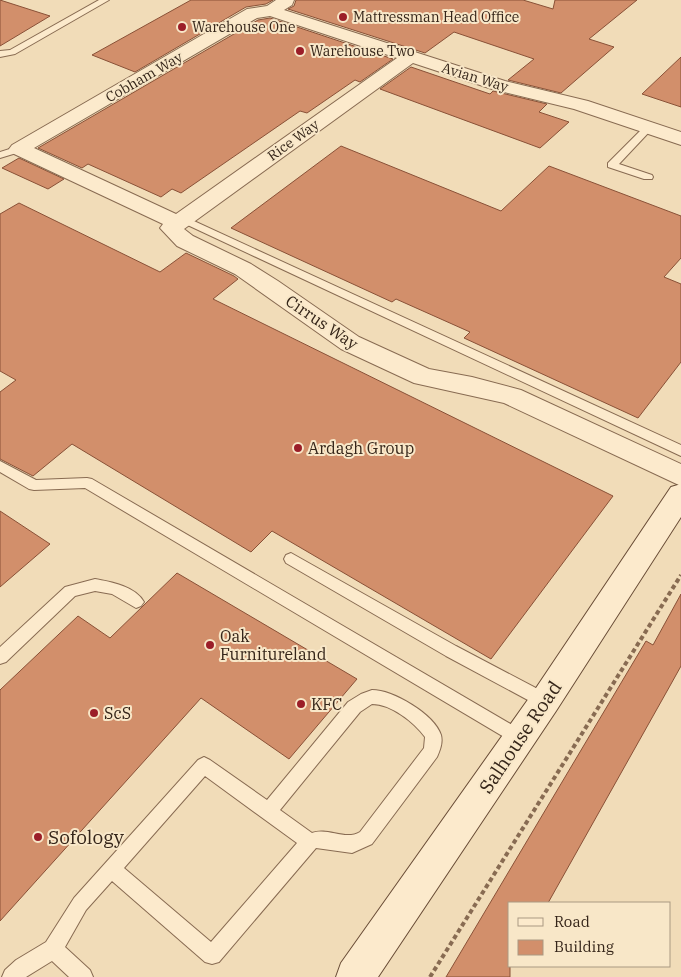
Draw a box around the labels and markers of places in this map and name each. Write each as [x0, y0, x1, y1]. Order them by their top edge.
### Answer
place label: Mattressman Head Office [353, 8, 519, 26]
marker: Mattressman Head Office [337, 11, 349, 23]
place label: Warehouse One [192, 18, 295, 36]
marker: Warehouse One [176, 21, 188, 33]
place label: Warehouse Two [310, 42, 415, 60]
marker: Warehouse Two [294, 45, 306, 57]
place label: Ardagh Group [308, 438, 414, 458]
marker: Ardagh Group [292, 442, 304, 454]
place label: Oak Furnitureland [220, 626, 327, 664]
marker: Oak Furnitureland [204, 639, 216, 651]
place label: KFC [311, 694, 342, 714]
marker: KFC [295, 698, 307, 710]
place label: ScS [104, 703, 131, 723]
marker: ScS [88, 707, 100, 719]
place label: Sofology [48, 825, 125, 849]
marker: Sofology [32, 831, 44, 843]

